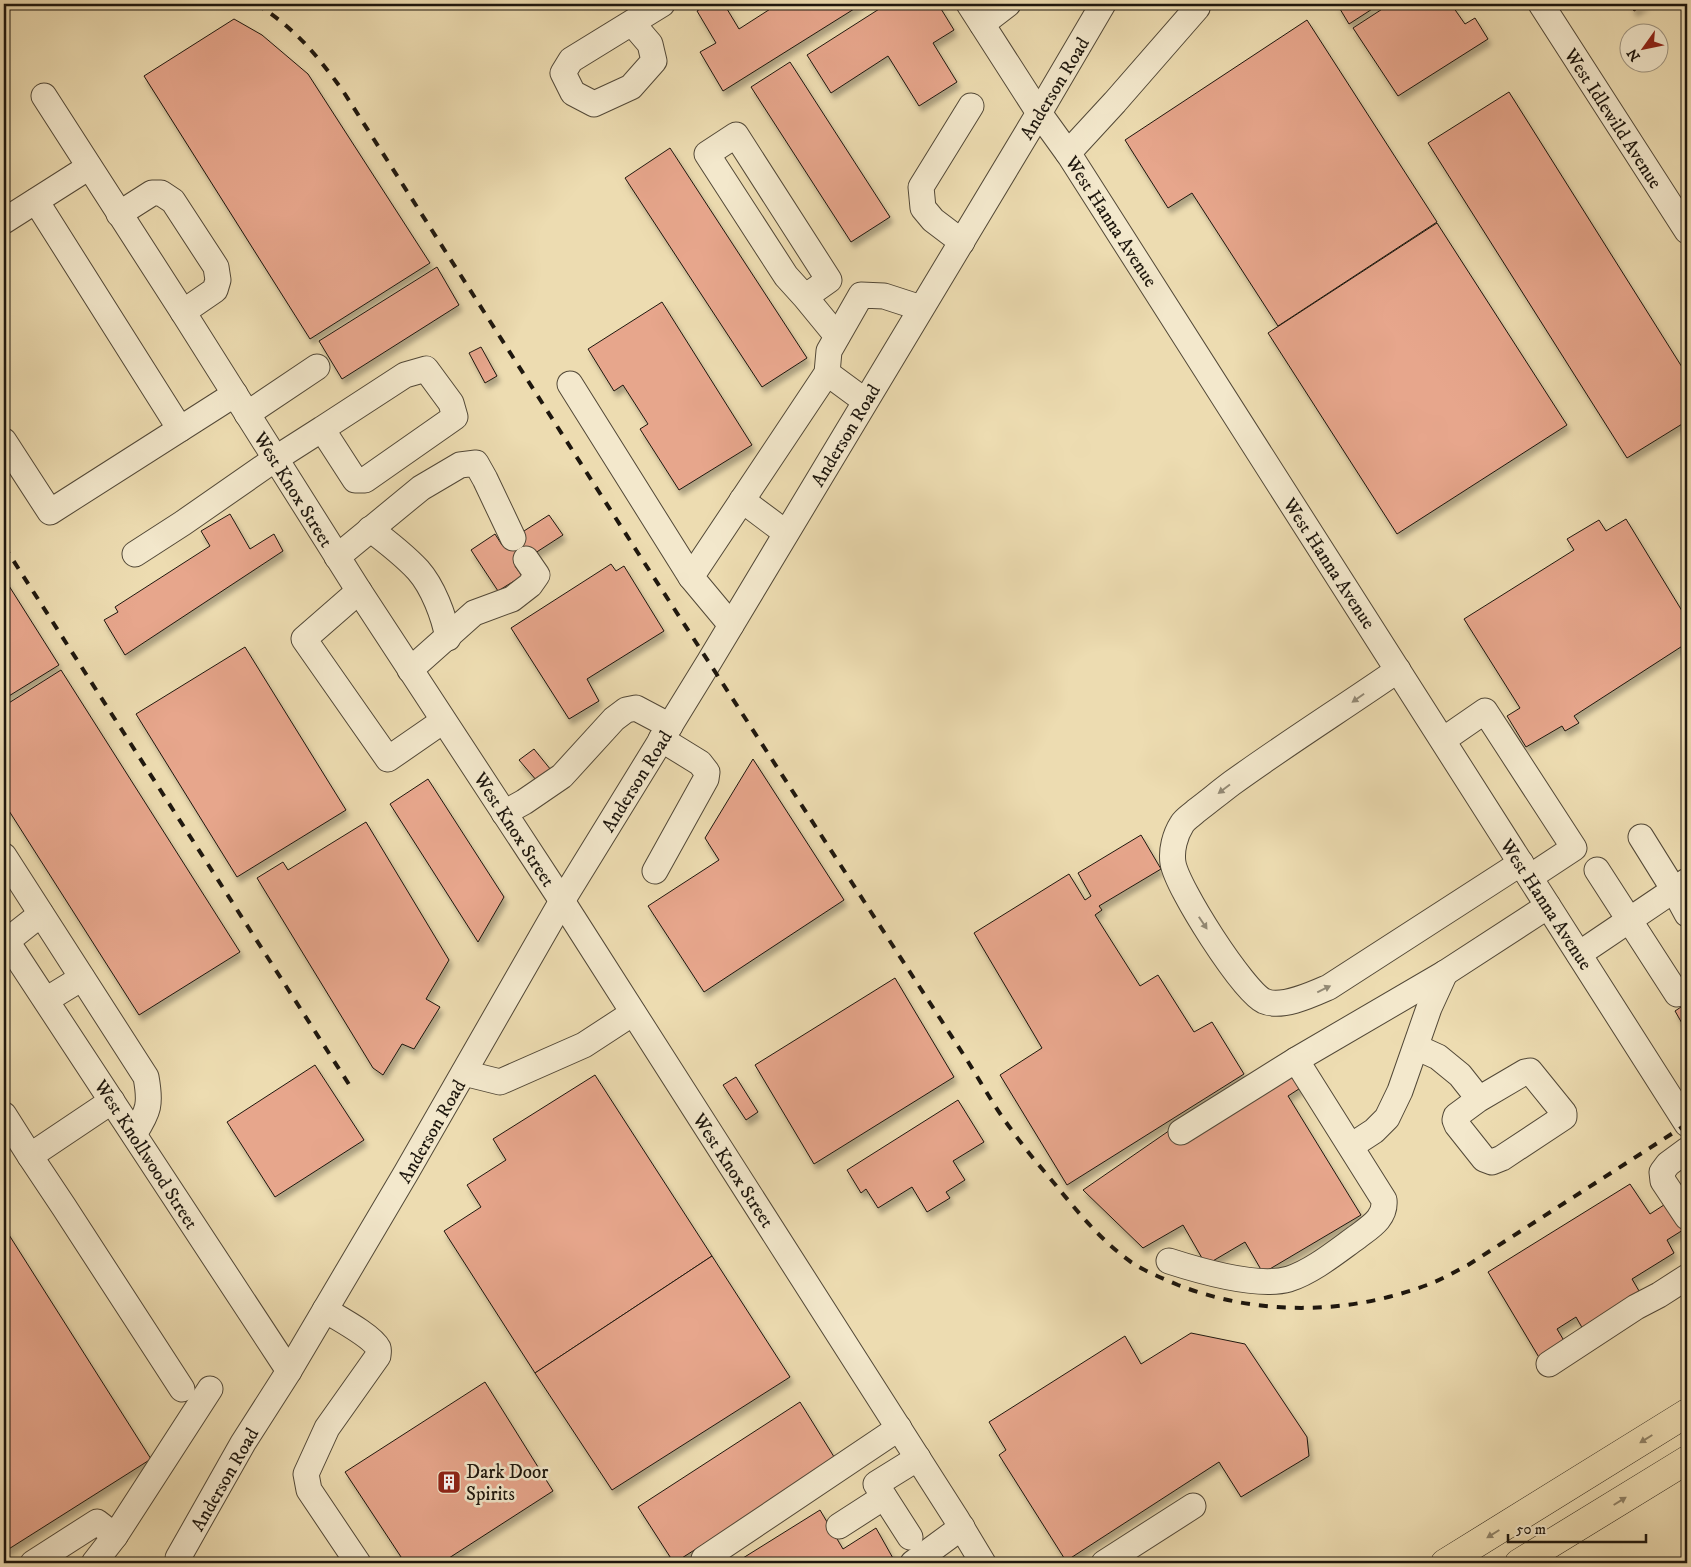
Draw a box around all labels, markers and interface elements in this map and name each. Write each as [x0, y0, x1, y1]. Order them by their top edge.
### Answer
north arrow [1618, 22, 1668, 72]
street label: Anderson Road [1016, 33, 1095, 144]
street label: West Idlewild Avenue [1558, 44, 1667, 193]
text: N [1623, 44, 1645, 64]
street label: West Hanna Avenue [1059, 151, 1162, 292]
street label: Anderson Road [807, 380, 886, 491]
street label: West Knox Street [248, 427, 337, 552]
street label: West Hanna Avenue [1277, 493, 1380, 634]
one-way arrow [1351, 693, 1365, 703]
street label: Anderson Road [597, 726, 678, 837]
street label: West Knox Street [468, 768, 559, 891]
one-way arrow [1217, 784, 1231, 794]
street label: West Hanna Avenue [1494, 834, 1597, 975]
one-way arrow [1198, 916, 1208, 930]
one-way arrow [1317, 985, 1331, 993]
street label: West Knollwood Street [88, 1075, 203, 1234]
street label: Anderson Road [394, 1076, 471, 1187]
street label: West Knox Street [687, 1109, 778, 1232]
street label: Anderson Road [187, 1424, 264, 1535]
one-way arrow [1639, 1434, 1652, 1444]
place label: Dark Door Spirits [466, 1461, 548, 1506]
building icon: Dark Door Spirits [436, 1469, 462, 1495]
one-way arrow [1614, 1496, 1627, 1506]
scale bar [1508, 1512, 1646, 1544]
text: 50 m [1516, 1520, 1546, 1539]
one-way arrow [1486, 1529, 1499, 1538]

